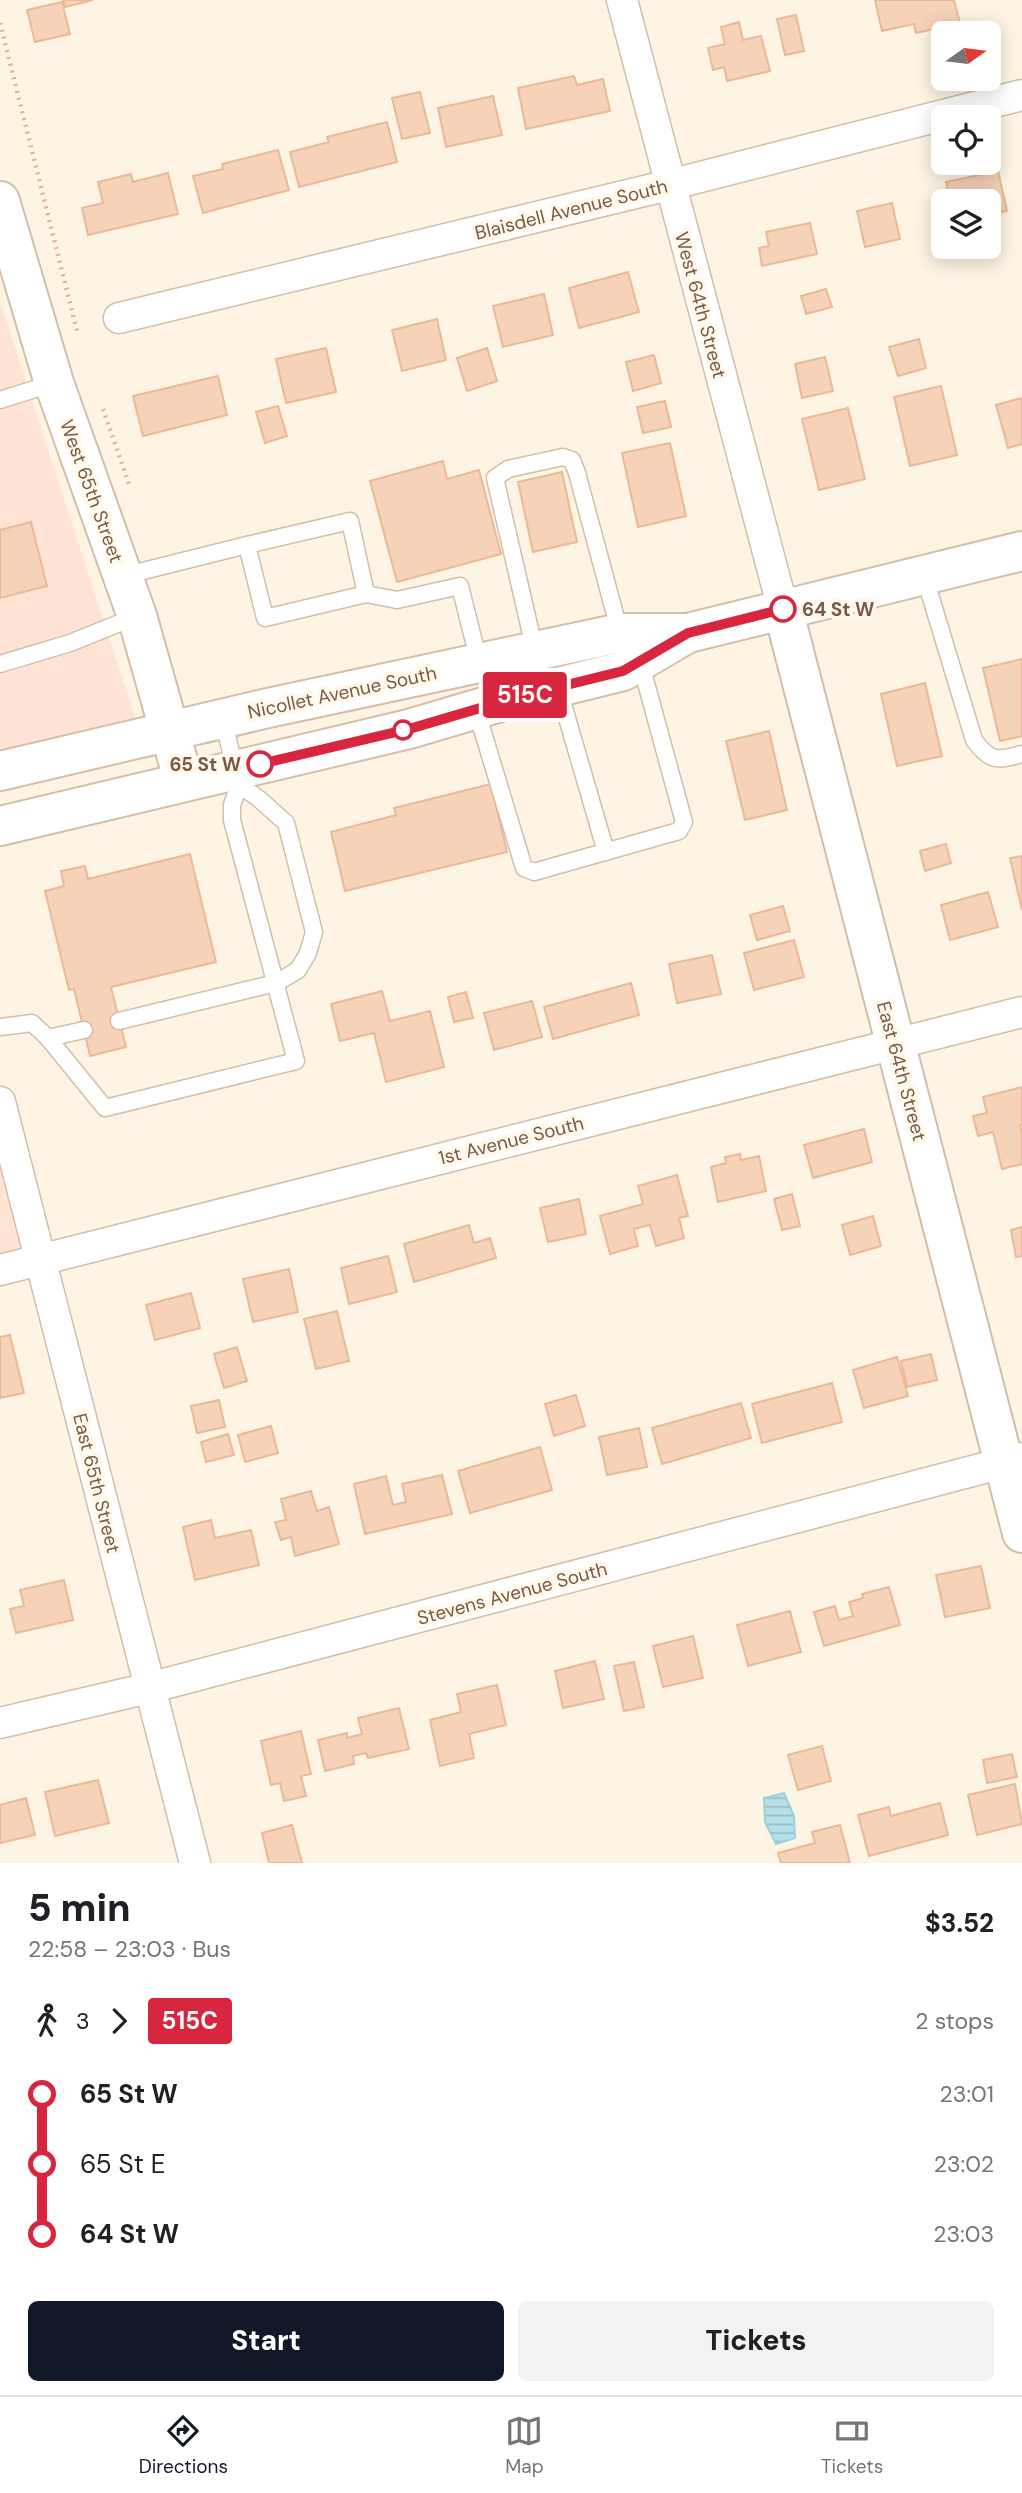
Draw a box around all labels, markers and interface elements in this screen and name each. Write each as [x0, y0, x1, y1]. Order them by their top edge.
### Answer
north arrow [931, 21, 1001, 91]
map controls [931, 21, 1001, 259]
button: locate [931, 105, 1001, 175]
street label: Blaisdell Avenue South [472, 173, 670, 246]
button: layers [931, 189, 1001, 259]
street label: West 64th Street [669, 229, 732, 381]
street label: West 65th Street [54, 416, 129, 566]
marker: 64 St W [770, 596, 796, 622]
place label: 64 St W [802, 597, 874, 622]
street label: Nicollet Avenue South [245, 660, 439, 725]
line badge: 515C [476, 672, 574, 718]
text: 515C [497, 679, 553, 710]
unlabelled marker [393, 720, 413, 740]
marker: 65 St W [247, 751, 273, 777]
place label: 65 St W [170, 752, 241, 777]
street label: East 64th Street [871, 999, 932, 1144]
street label: 1st Avenue South [436, 1110, 586, 1171]
street label: East 65th Street [67, 1411, 126, 1556]
street label: Stevens Avenue South [414, 1556, 610, 1631]
text: 5 min [28, 1883, 131, 1933]
text: $3.52 [925, 1906, 994, 1940]
text: 22:58 – 23:03 · Bus [28, 1934, 231, 1964]
icon: walk [28, 2002, 66, 2040]
icon: forward [100, 2002, 138, 2040]
text: 515C [162, 2005, 218, 2036]
text: 3 [76, 2006, 90, 2036]
text: 2 stops [915, 2006, 994, 2036]
text: 65 St W [80, 2077, 178, 2111]
text: 23:01 [940, 2079, 994, 2109]
text: 65 St E [80, 2147, 165, 2181]
text: 23:02 [934, 2149, 994, 2179]
text: 64 St W [80, 2217, 179, 2251]
text: 23:03 [933, 2219, 994, 2249]
button: Start [28, 2301, 504, 2381]
button: Tickets [518, 2301, 994, 2381]
tab: Directions [139, 2412, 228, 2479]
tab: Map [505, 2412, 544, 2479]
tab: Tickets [821, 2412, 883, 2479]

